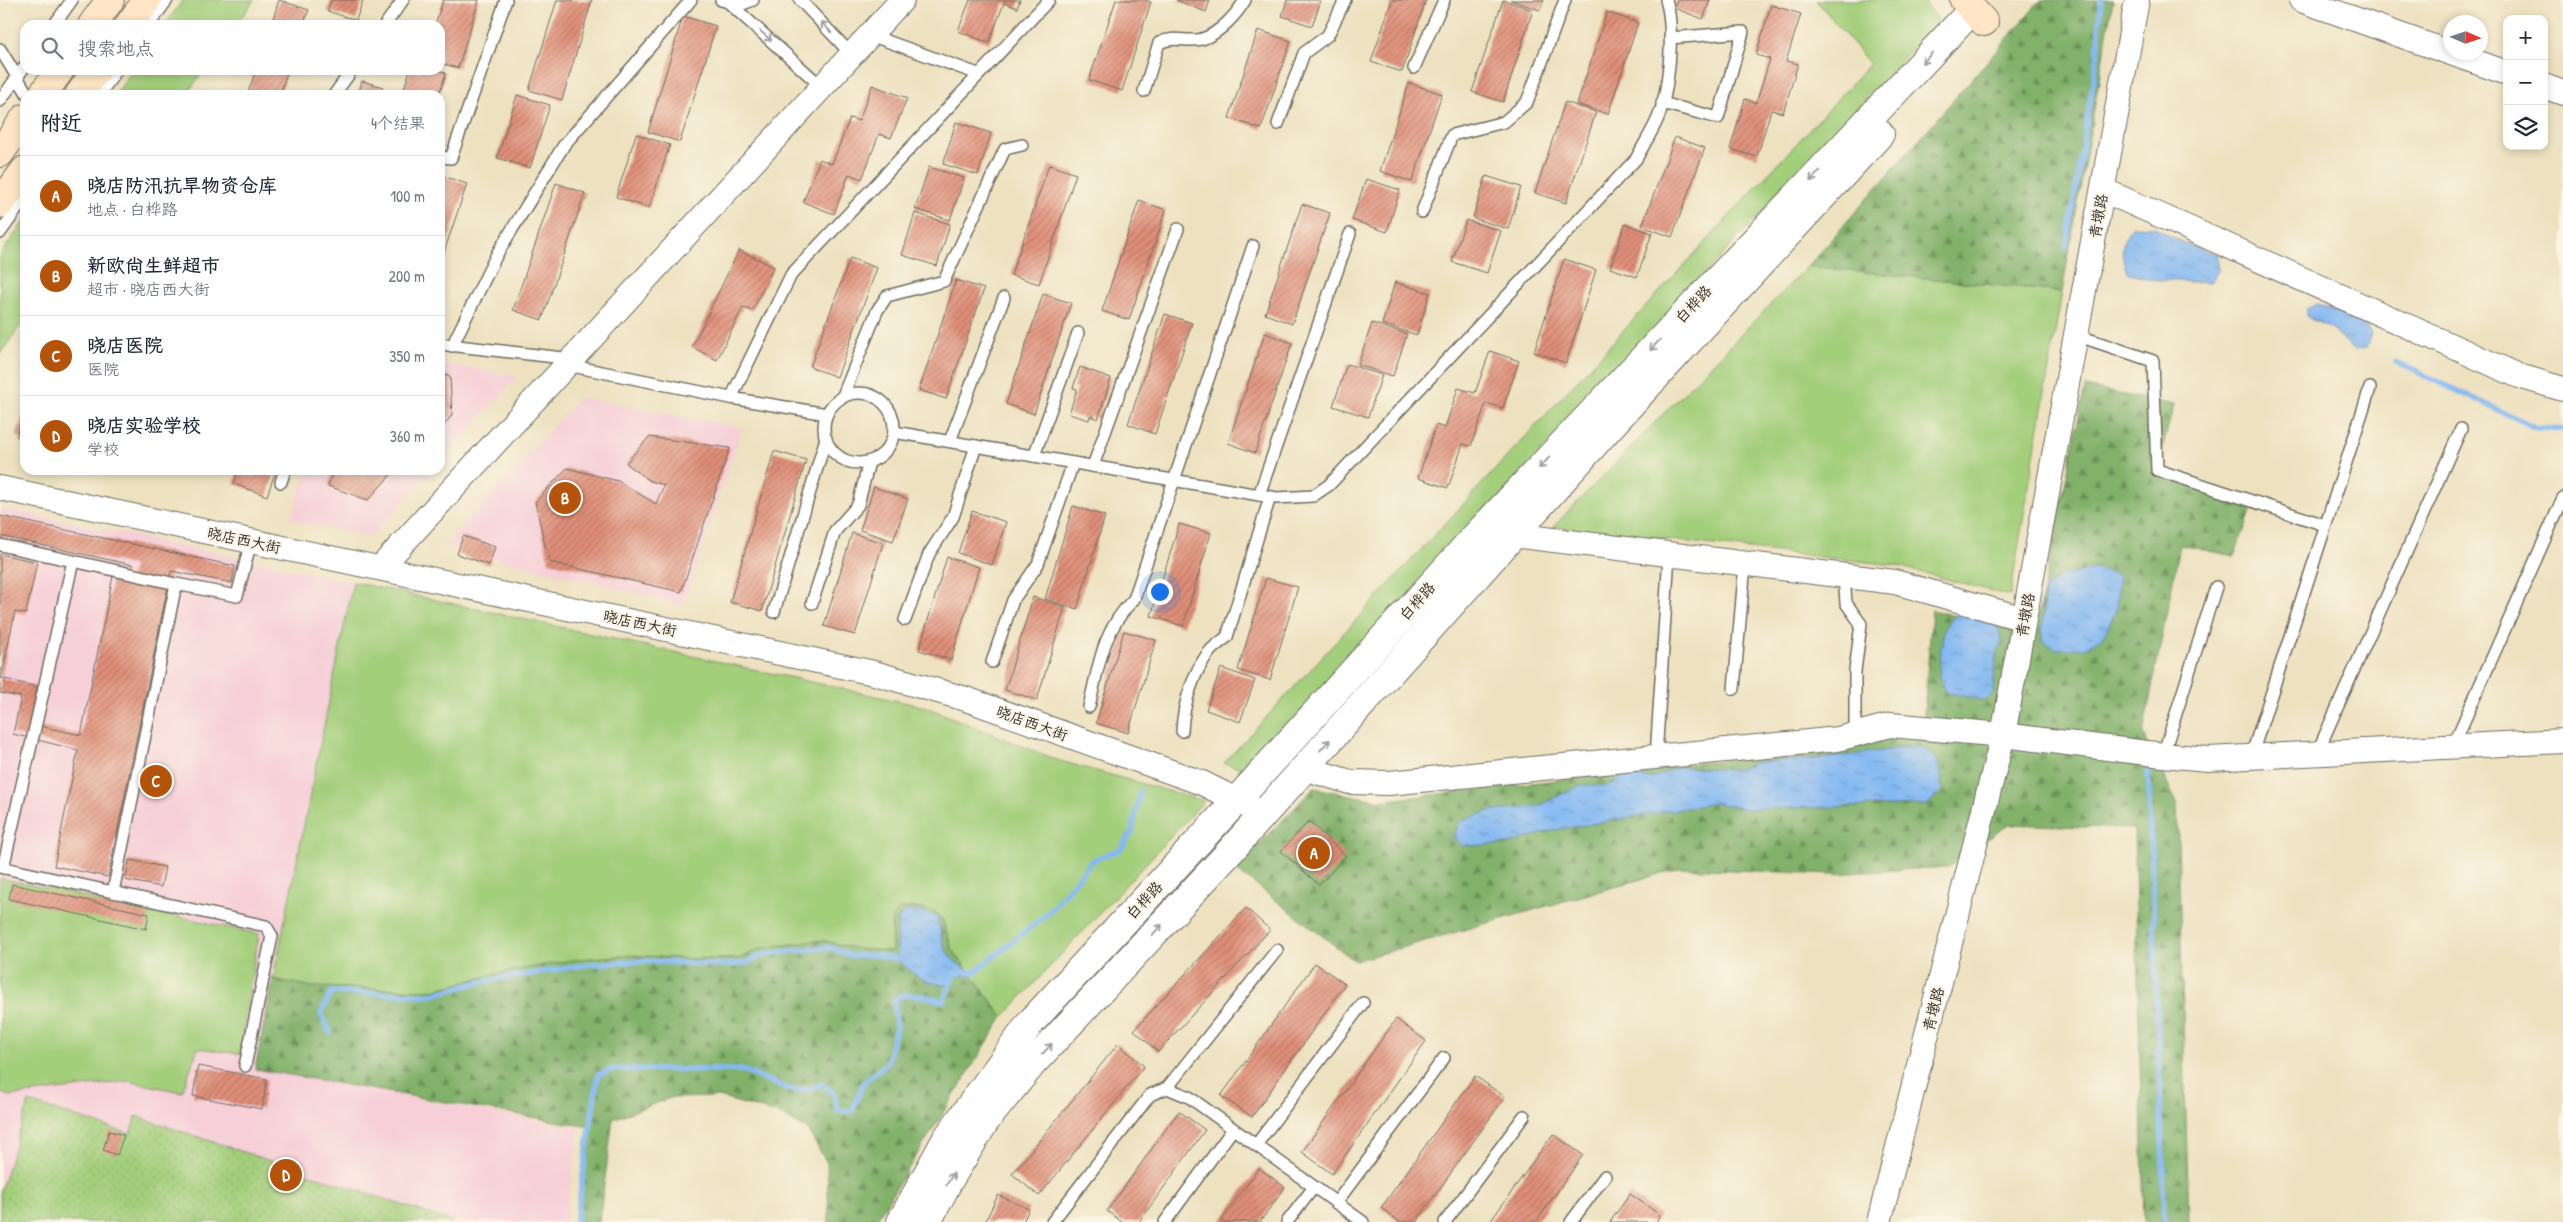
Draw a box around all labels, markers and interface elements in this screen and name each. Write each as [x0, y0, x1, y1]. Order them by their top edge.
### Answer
north arrow [2443, 15, 2488, 60]
map controls [2503, 15, 2548, 150]
button: + [2503, 15, 2548, 60]
search box [20, 20, 445, 75]
one-way arrow [820, 21, 832, 34]
one-way arrow [759, 30, 772, 42]
icon: search [38, 34, 66, 62]
text: 搜索地点 [78, 35, 154, 61]
one-way arrow [1920, 52, 1933, 64]
button: − [2503, 60, 2548, 105]
button: layers [2503, 105, 2548, 150]
text: 附近 [40, 108, 82, 137]
text: 4个结果 [371, 112, 425, 134]
one-way arrow [1809, 170, 1821, 182]
text: 晓店防汛抗旱物资仓库 [87, 172, 277, 198]
text: A [52, 185, 60, 207]
text: 100 m [390, 185, 425, 207]
street label: 青墩路 [2084, 192, 2112, 240]
text: 地点 · 白桦路 [87, 198, 178, 220]
text: 新欧尚生鲜超市 [87, 252, 220, 278]
text: B [52, 265, 60, 287]
text: 200 m [389, 265, 425, 287]
text: 超市 · 晓店西大街 [87, 278, 210, 300]
street label: 白桦路 [1670, 280, 1716, 328]
text: 晓店医院 [87, 332, 163, 358]
one-way arrow [1649, 338, 1661, 351]
text: C [52, 345, 60, 367]
text: 350 m [389, 345, 425, 367]
text: 医院 [87, 358, 119, 380]
text: 晓店实验学校 [87, 412, 201, 438]
text: D [52, 425, 60, 447]
text: 360 m [390, 425, 425, 447]
text: 学校 [87, 438, 119, 460]
one-way arrow [1538, 457, 1550, 470]
pin: B [549, 479, 581, 517]
street label: 晓店西大街 [205, 522, 283, 558]
street label: 白桦路 [1394, 577, 1440, 625]
your location [1147, 579, 1173, 605]
street label: 青墩路 [2011, 591, 2039, 639]
street label: 晓店西大街 [601, 605, 679, 641]
street label: 晓店西大街 [993, 700, 1071, 746]
one-way arrow [1319, 738, 1331, 751]
pin: C [140, 762, 172, 800]
pin: A [1298, 834, 1330, 872]
street label: 白桦路 [1121, 876, 1167, 924]
one-way arrow [1151, 923, 1163, 936]
street label: 青墩路 [1917, 985, 1949, 1033]
one-way arrow [1040, 1043, 1052, 1056]
pin: D [270, 1156, 302, 1194]
one-way arrow [946, 1172, 955, 1187]

